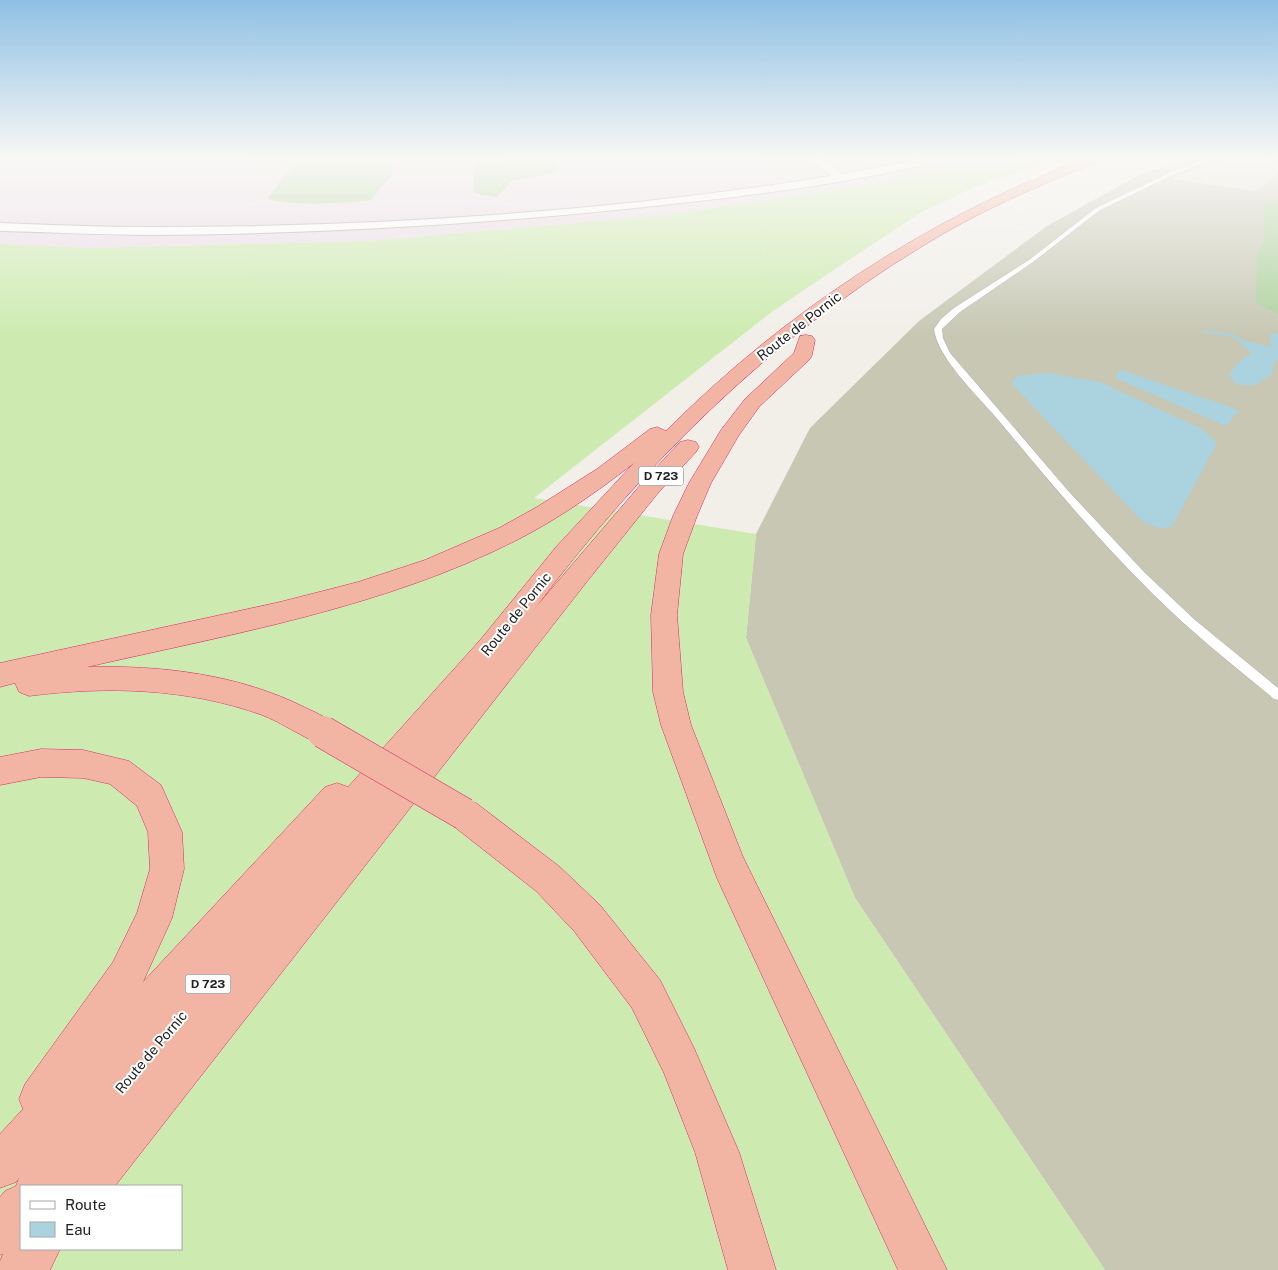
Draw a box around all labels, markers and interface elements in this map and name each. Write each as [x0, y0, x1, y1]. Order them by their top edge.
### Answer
street label: Route de Pornic [754, 288, 844, 364]
road number: D 723 [638, 466, 684, 486]
street label: Route de Pornic [478, 569, 554, 659]
road number: D 723 [186, 974, 230, 994]
street label: Route de Pornic [112, 1008, 190, 1096]
legend [20, 1185, 182, 1250]
text: Route [65, 1196, 106, 1213]
text: Eau [65, 1221, 91, 1238]

